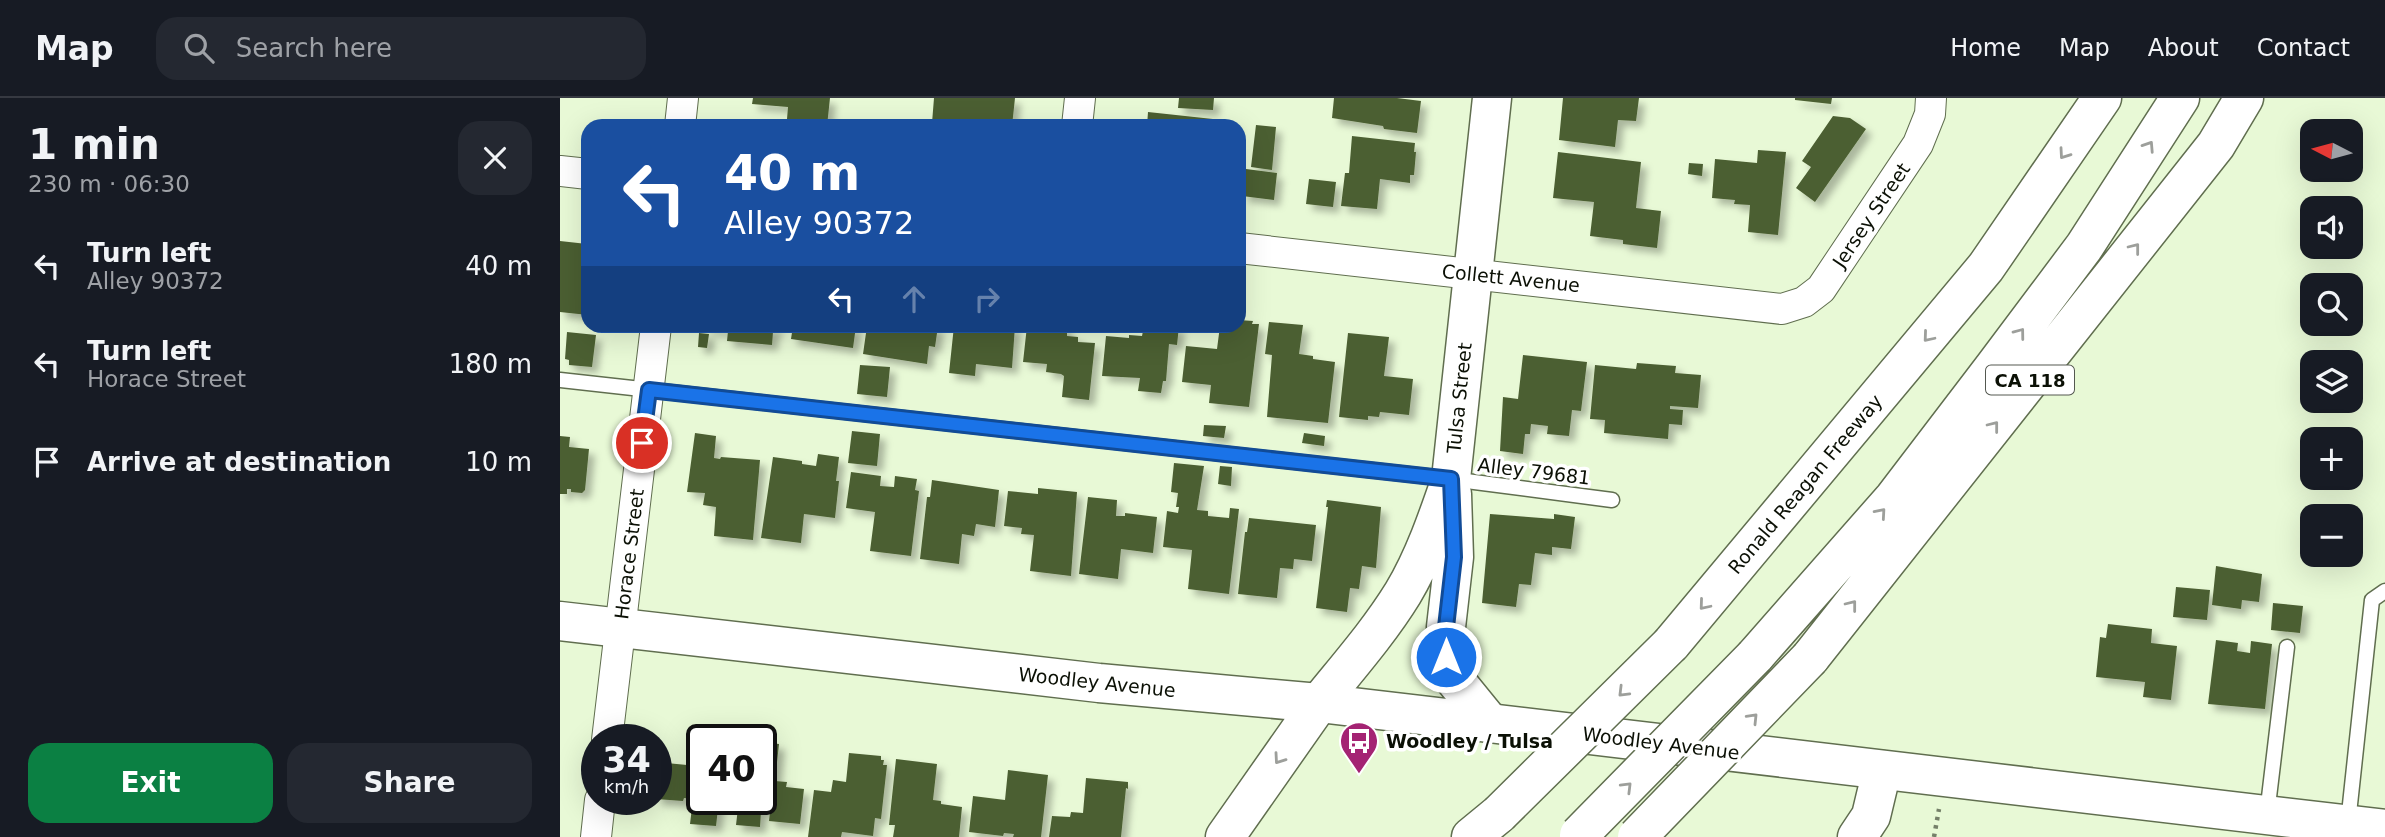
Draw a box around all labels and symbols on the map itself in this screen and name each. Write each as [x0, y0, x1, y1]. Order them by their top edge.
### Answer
north arrow [2300, 119, 2362, 182]
one-way arrow [2141, 141, 2154, 154]
one-way arrow [2060, 146, 2072, 159]
street label: Jersey Street [1827, 158, 1914, 272]
one-way arrow [2126, 243, 2139, 255]
street label: Collett Avenue [1441, 260, 1581, 296]
one-way arrow [1924, 328, 1936, 341]
one-way arrow [2012, 328, 2024, 341]
street label: Tulsa Street [1442, 341, 1476, 456]
road number: CA 118 [1986, 366, 2074, 394]
street label: Ronald Reagan Freeway [1724, 390, 1886, 578]
pin [612, 413, 672, 473]
one-way arrow [1985, 422, 1998, 434]
street label: Alley 79681 [1477, 453, 1591, 489]
street label: Horace Street [610, 488, 648, 620]
one-way arrow [1873, 508, 1885, 521]
one-way arrow [1700, 597, 1712, 610]
one-way arrow [1844, 600, 1857, 612]
position arrow [1409, 620, 1483, 694]
street label: Woodley Avenue [1017, 663, 1177, 701]
one-way arrow [1618, 683, 1631, 696]
one-way arrow [1745, 713, 1758, 726]
bus stop icon: Woodley / Tulsa [1338, 720, 1380, 775]
street label: Woodley Avenue [1581, 722, 1741, 764]
speed limit sign: 40 [686, 724, 777, 815]
place label: Woodley / Tulsa [1386, 730, 1553, 752]
one-way arrow [1275, 751, 1287, 764]
one-way arrow [1618, 782, 1631, 795]

